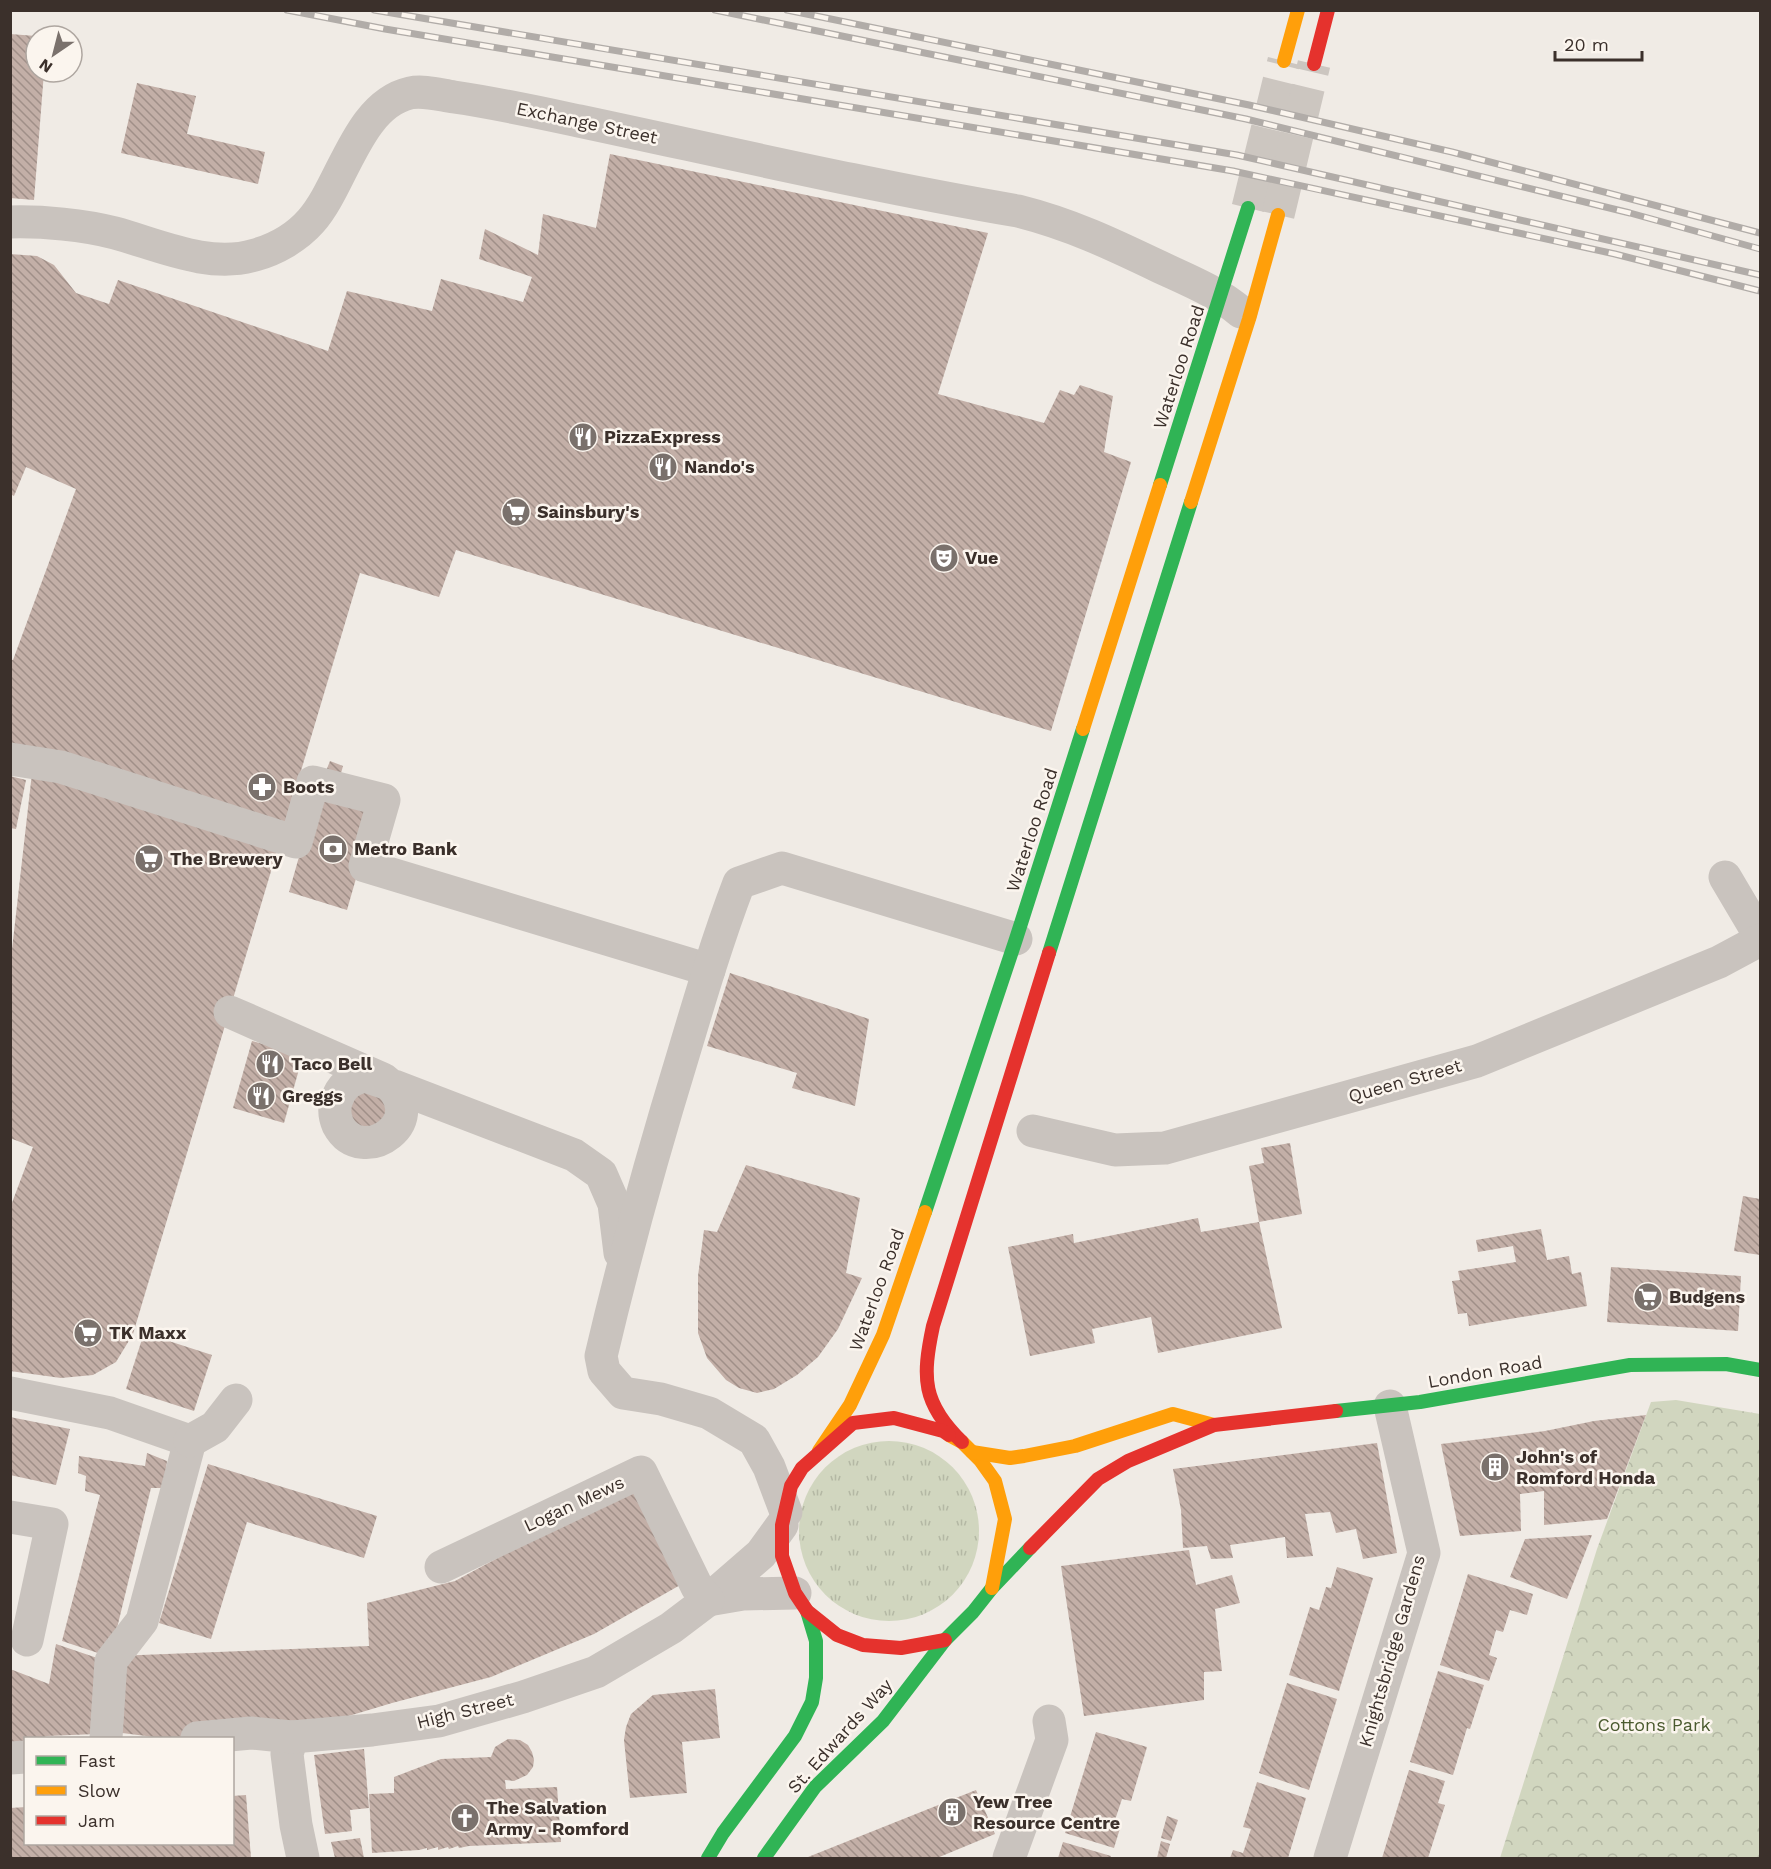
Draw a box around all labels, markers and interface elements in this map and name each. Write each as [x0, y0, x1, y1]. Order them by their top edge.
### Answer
north arrow [24, 24, 84, 84]
scale bar [1555, 24, 1642, 62]
text: 20 m [1564, 34, 1609, 55]
text: N [35, 55, 56, 77]
street label: Exchange Street [515, 97, 660, 148]
street label: Waterloo Road [1149, 302, 1208, 431]
restaurant icon: PizzaExpress [567, 421, 599, 453]
place label: PizzaExpress [604, 426, 721, 447]
restaurant icon: Nando's [647, 451, 679, 483]
place label: Nando's [684, 456, 755, 477]
supermarket icon: Sainsbury's [500, 496, 532, 528]
place label: Sainsbury's [537, 501, 640, 522]
theatre icon: Vue [928, 542, 960, 574]
place label: Vue [965, 547, 998, 568]
street label: Waterloo Road [1002, 765, 1061, 894]
pharmacy icon: Boots [246, 771, 278, 803]
place label: Boots [283, 776, 335, 797]
bank icon: Metro Bank [317, 833, 349, 865]
place label: Metro Bank [354, 838, 458, 859]
supermarket icon: The Brewery [133, 843, 165, 875]
place label: The Brewery [170, 848, 284, 869]
restaurant icon: Taco Bell [254, 1048, 286, 1080]
place label: Taco Bell [291, 1053, 372, 1074]
street label: Queen Street [1346, 1054, 1464, 1107]
restaurant icon: Greggs [245, 1080, 277, 1112]
place label: Greggs [282, 1085, 343, 1106]
street label: Waterloo Road [845, 1226, 908, 1354]
supermarket icon: Budgens [1632, 1281, 1664, 1313]
place label: Budgens [1669, 1286, 1745, 1307]
supermarket icon: TK Maxx [72, 1317, 104, 1349]
place label: TK Maxx [109, 1322, 187, 1343]
street label: London Road [1426, 1351, 1544, 1392]
place label: John's of Romford Honda [1516, 1446, 1656, 1488]
building icon: John's of Romford Honda [1479, 1451, 1511, 1483]
street label: Logan Mews [520, 1471, 627, 1536]
street label: Knightsbridge Gardens [1354, 1552, 1429, 1749]
street label: St. Edwards Way [783, 1674, 897, 1797]
street label: High Street [414, 1688, 516, 1733]
park label: Cottons Park [1597, 1714, 1711, 1735]
legend [24, 1737, 234, 1845]
text: Fast [78, 1750, 116, 1771]
text: Slow [78, 1780, 121, 1801]
place label: Yew Tree Resource Centre [973, 1791, 1120, 1833]
building icon: Yew Tree Resource Centre [936, 1796, 968, 1828]
place label: The Salvation Army - Romford [486, 1797, 629, 1839]
church icon: The Salvation Army - Romford [449, 1802, 481, 1834]
text: Jam [78, 1810, 115, 1831]

